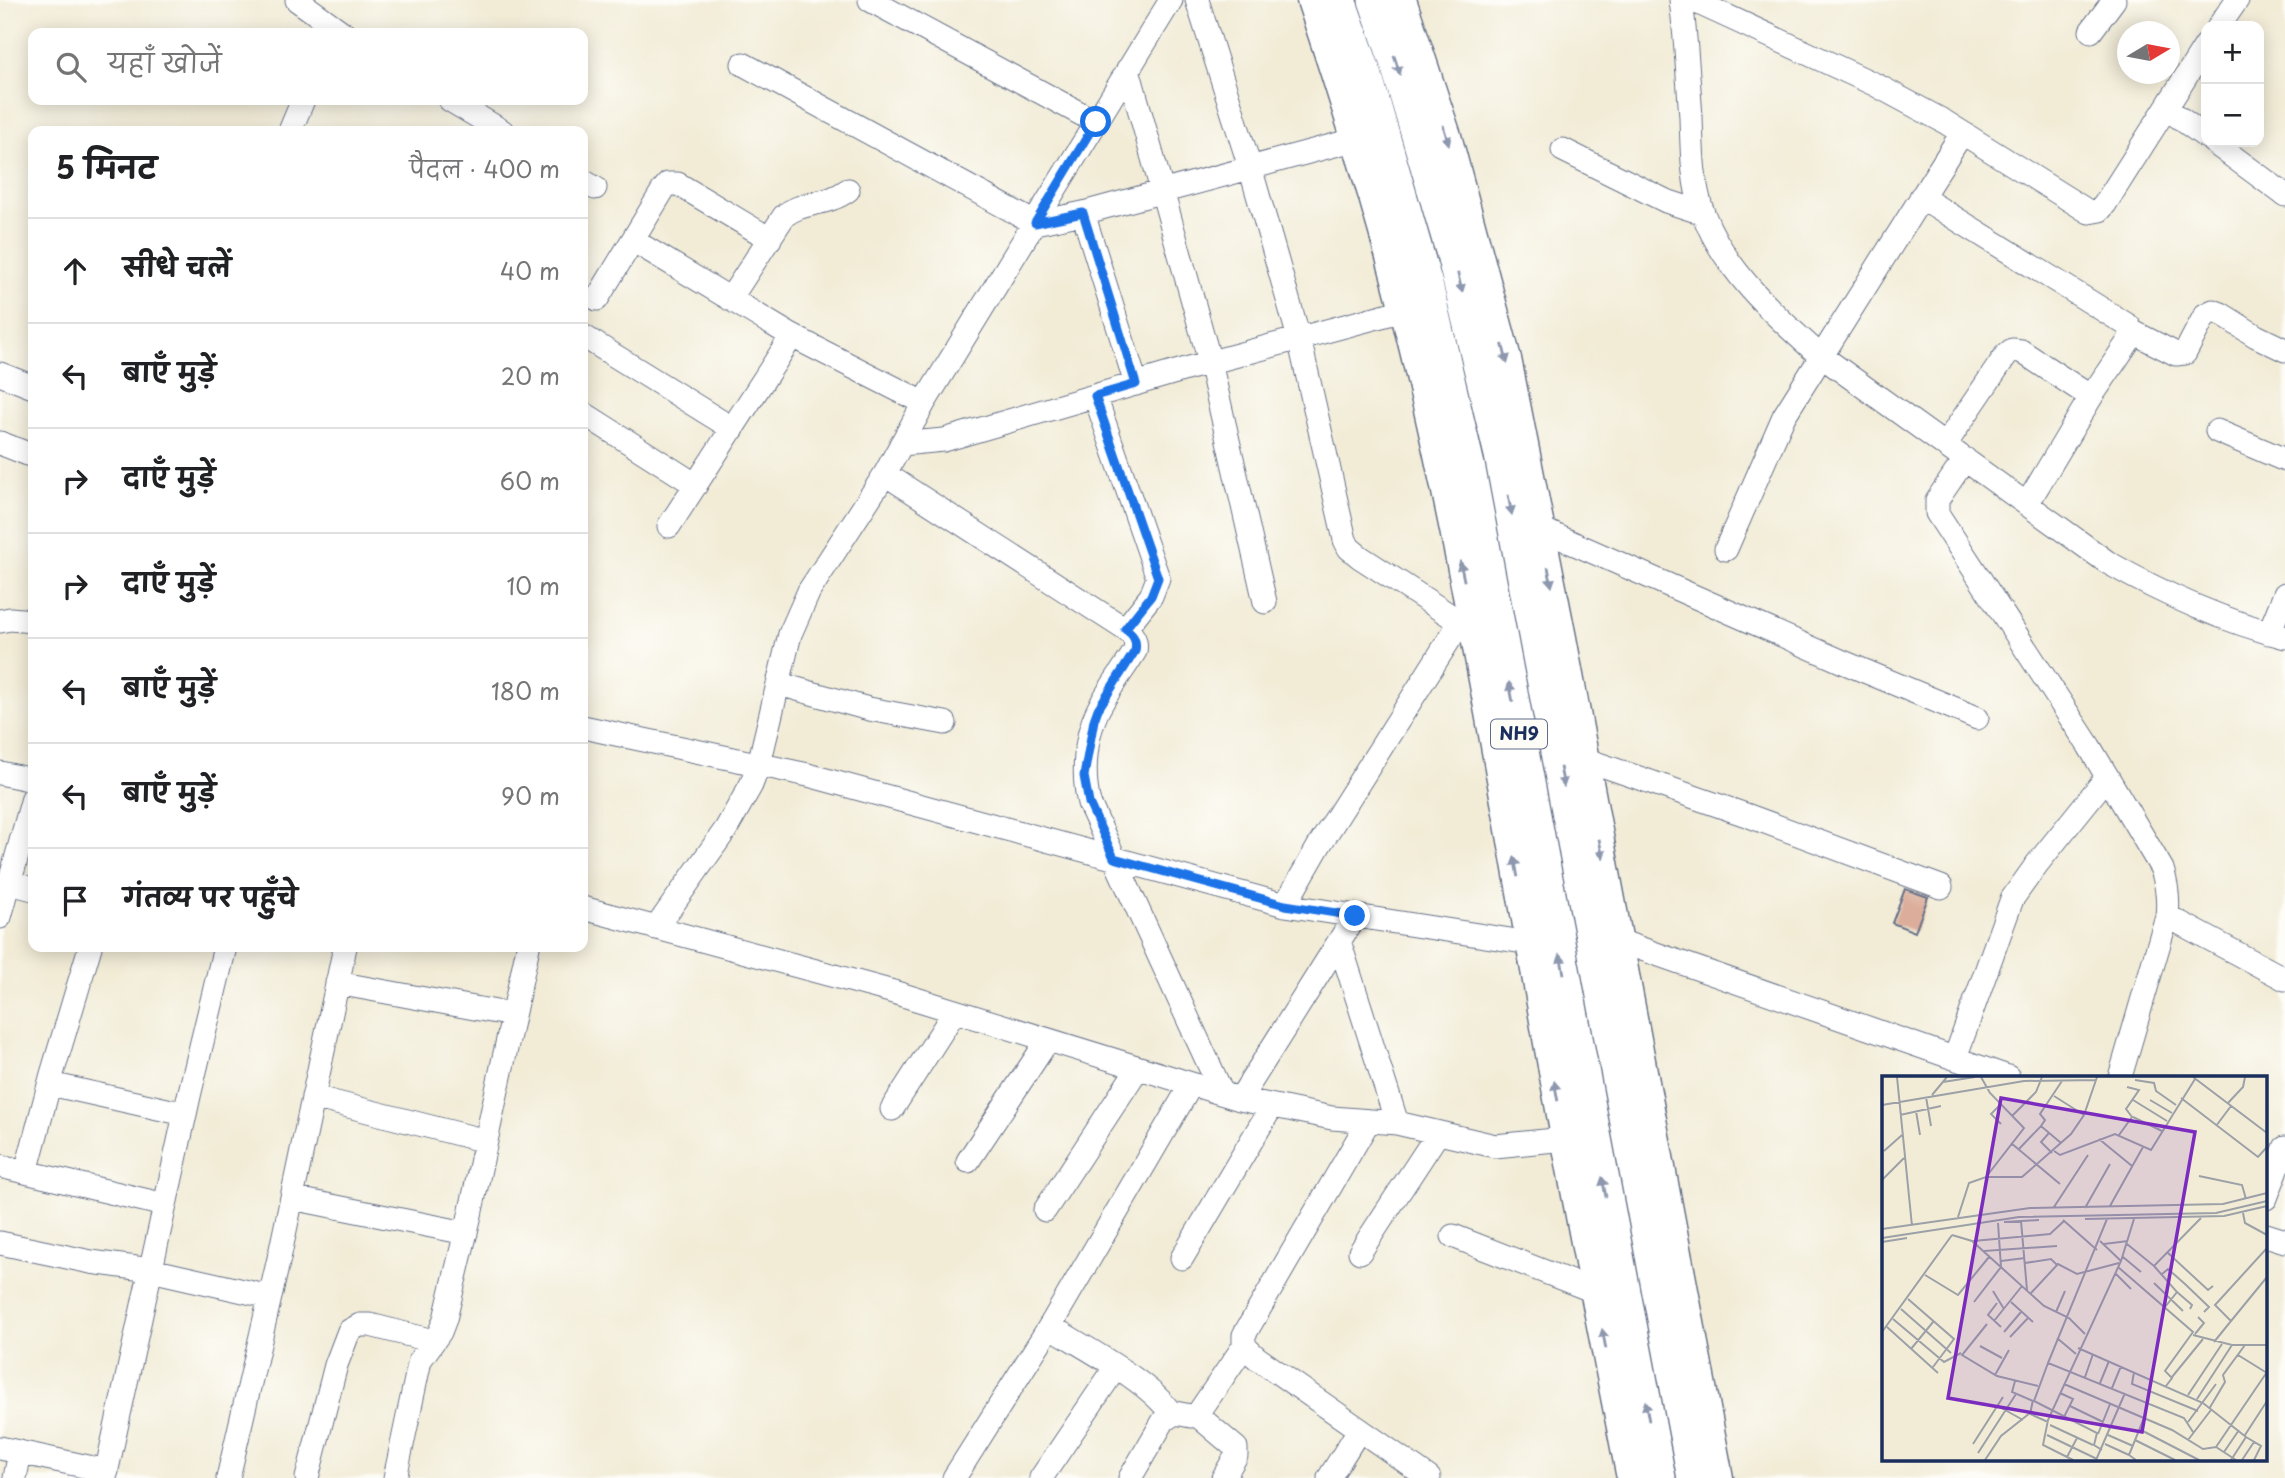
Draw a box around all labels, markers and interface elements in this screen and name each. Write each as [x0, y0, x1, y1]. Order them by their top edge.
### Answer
north arrow [2117, 21, 2180, 84]
map controls [2201, 21, 2264, 147]
button: + [2201, 21, 2264, 84]
search box [28, 28, 588, 105]
text: यहाँ खोजें [108, 43, 222, 82]
icon: search [52, 48, 90, 86]
one-way arrow [1393, 54, 1403, 75]
button: − [2201, 84, 2264, 147]
route start [1080, 106, 1111, 137]
one-way arrow [1442, 124, 1452, 145]
text: 5 मिनट [56, 144, 157, 189]
text: पैदल · 400 m [409, 151, 560, 186]
text: सीधे चलें [123, 247, 231, 286]
icon: ahead [56, 252, 94, 290]
text: 40 m [500, 253, 560, 288]
one-way arrow [1455, 272, 1466, 294]
one-way arrow [1500, 343, 1511, 365]
text: बाएँ मुड़ें [123, 352, 216, 391]
icon: left [56, 357, 94, 395]
text: 20 m [501, 358, 560, 393]
text: दाएँ मुड़ें [123, 457, 215, 496]
icon: right [56, 462, 94, 500]
text: 60 m [500, 463, 560, 498]
one-way arrow [1505, 494, 1516, 516]
one-way arrow [1456, 560, 1467, 582]
text: दाएँ मुड़ें [123, 562, 215, 601]
one-way arrow [1545, 566, 1556, 588]
icon: right [56, 567, 94, 605]
text: 10 m [506, 568, 560, 603]
text: बाएँ मुड़ें [123, 667, 216, 706]
icon: left [56, 672, 94, 710]
text: 180 m [491, 673, 560, 708]
one-way arrow [1505, 681, 1516, 703]
road number: NH9 [1491, 720, 1547, 748]
one-way arrow [1556, 766, 1567, 788]
text: बाएँ मुड़ें [123, 772, 216, 811]
icon: left [56, 777, 94, 815]
text: 90 m [501, 778, 560, 813]
one-way arrow [1596, 838, 1607, 860]
one-way arrow [1510, 856, 1521, 878]
text: गंतव्य पर पहुँचे [123, 877, 298, 916]
icon: arrive [56, 882, 94, 920]
route end [1339, 900, 1370, 931]
one-way arrow [1556, 953, 1567, 975]
inset map [1882, 1076, 2268, 1460]
one-way arrow [1550, 1080, 1561, 1102]
one-way arrow [1599, 1176, 1610, 1198]
one-way arrow [1598, 1328, 1609, 1350]
one-way arrow [1641, 1400, 1652, 1422]

